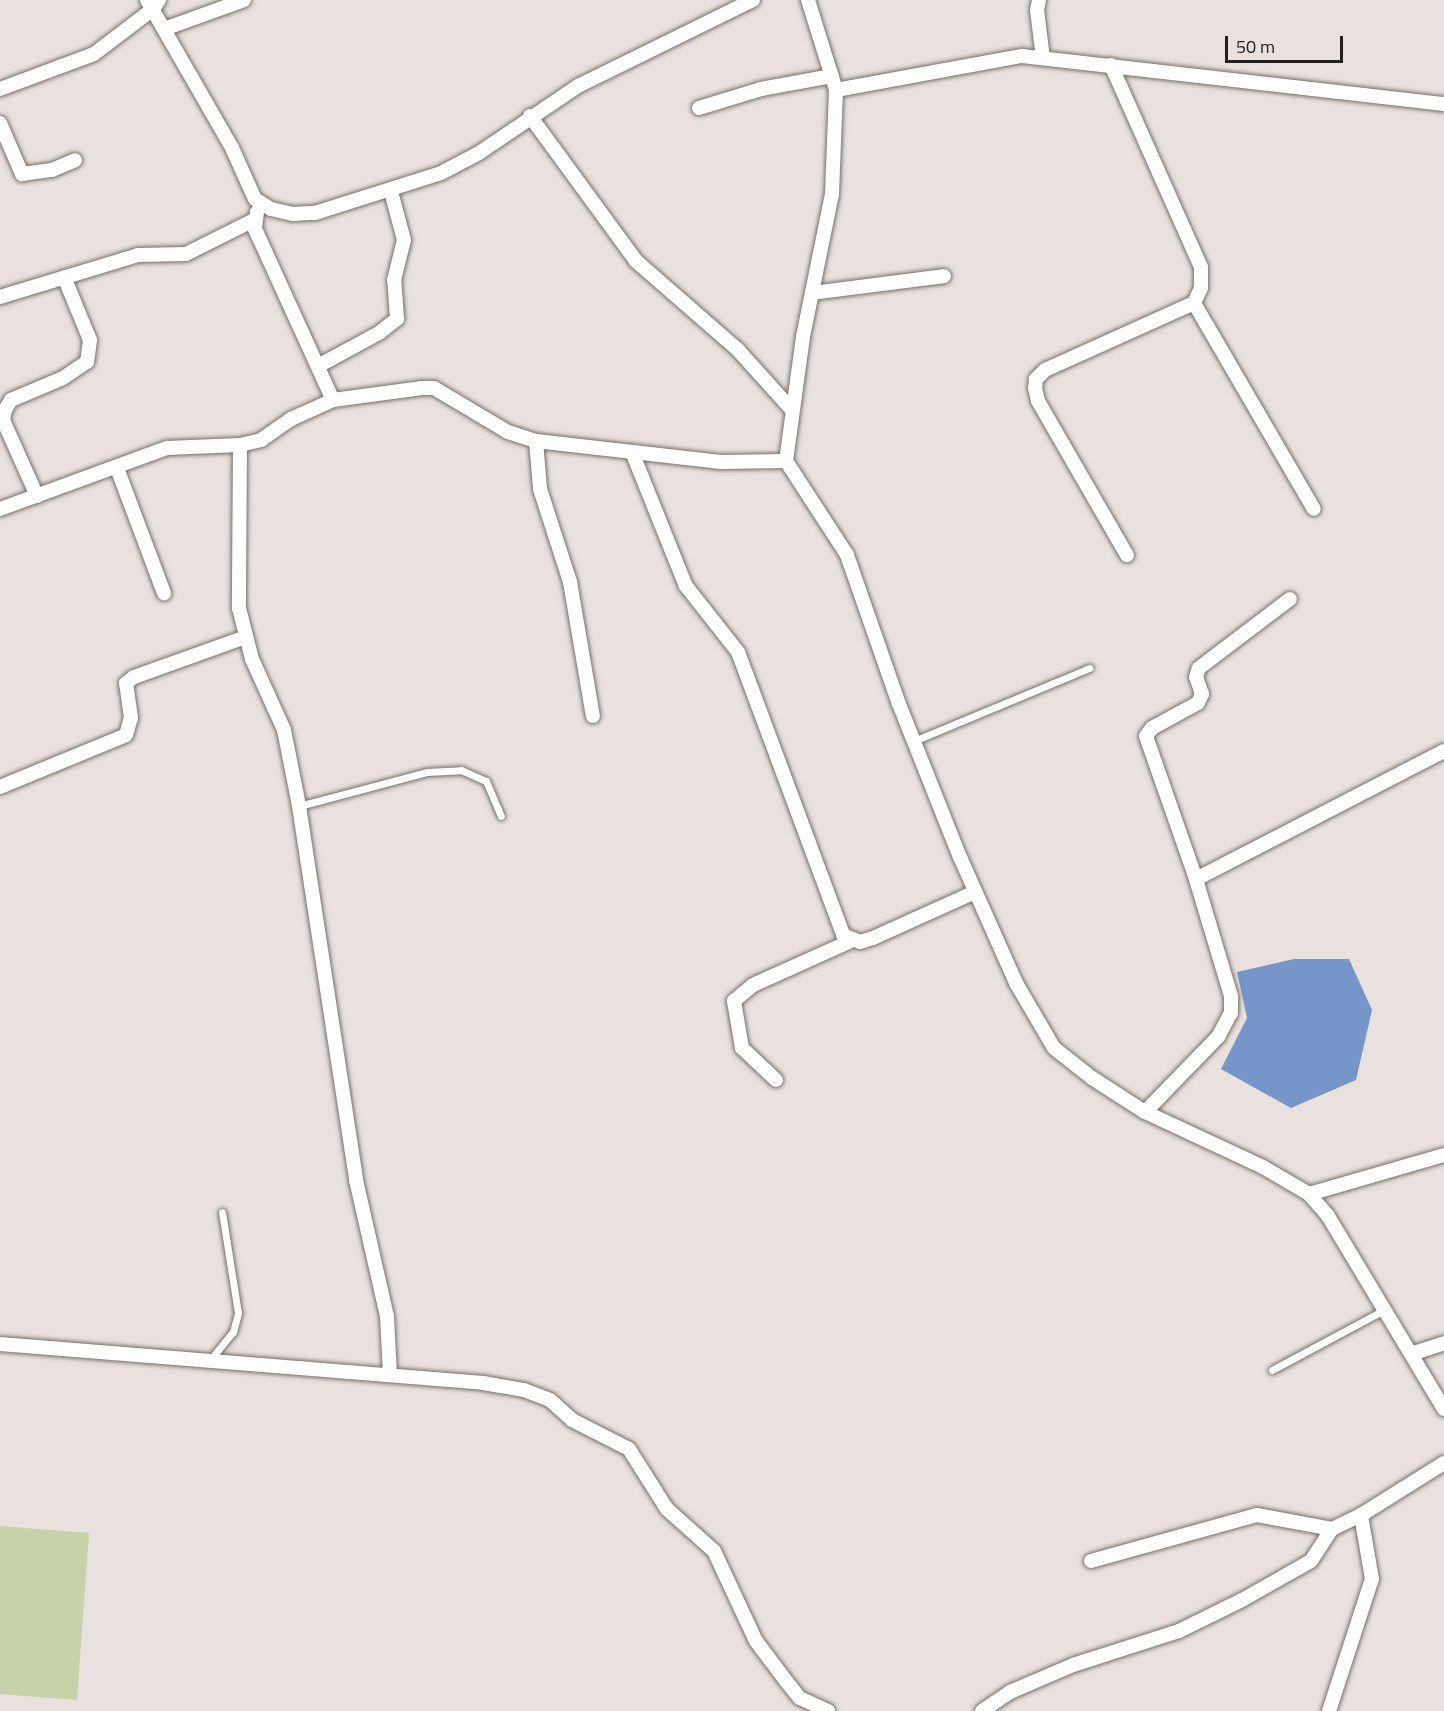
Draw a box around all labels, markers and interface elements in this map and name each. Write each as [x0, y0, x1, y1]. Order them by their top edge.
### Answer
scale bar [1228, 24, 1346, 62]
text: 50 m [1236, 33, 1275, 60]

